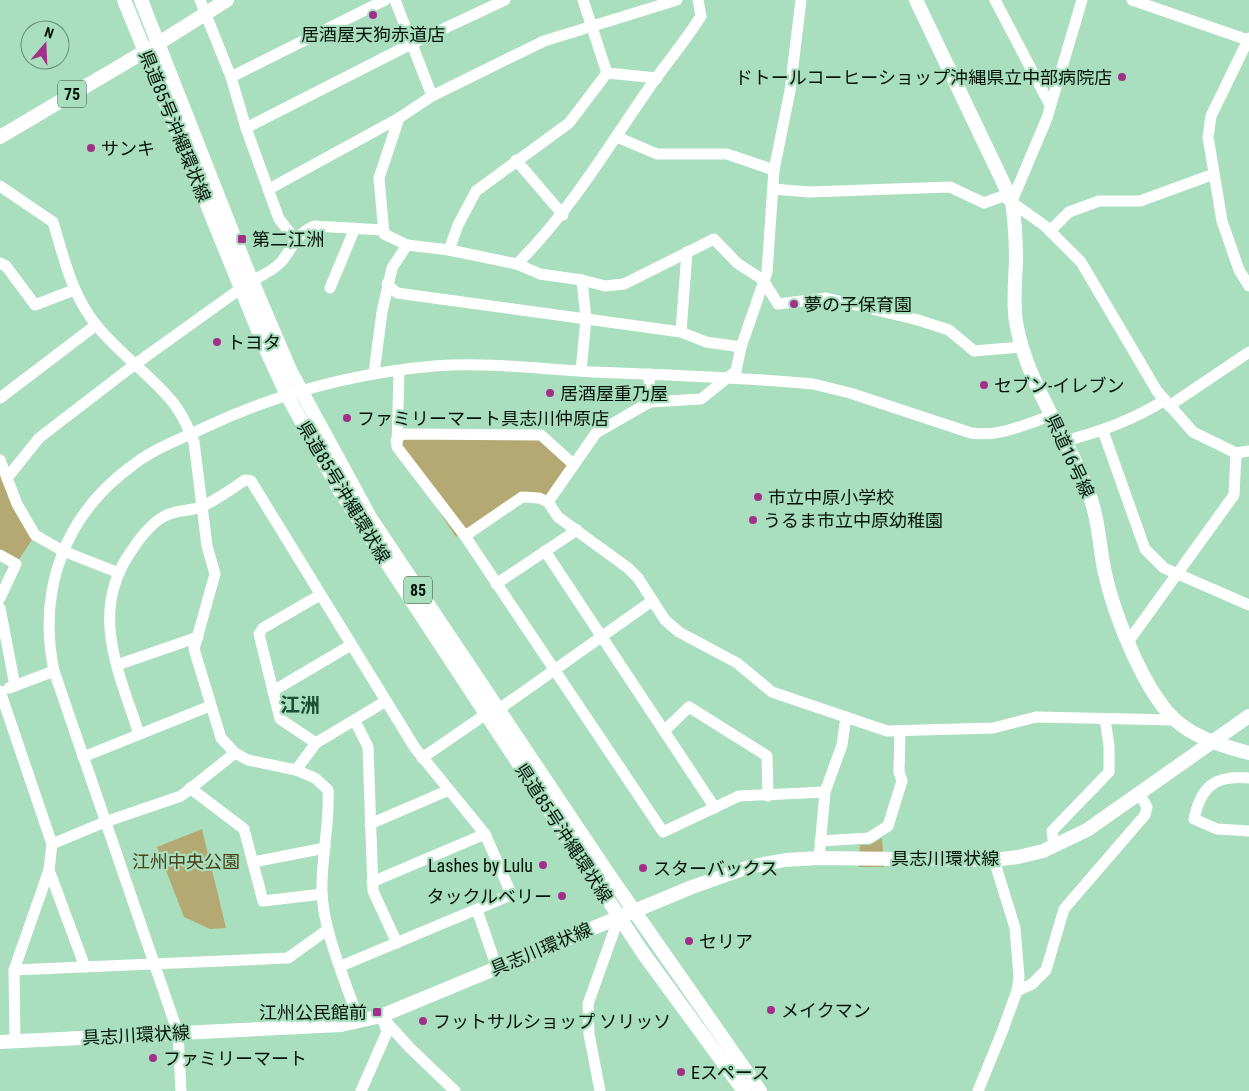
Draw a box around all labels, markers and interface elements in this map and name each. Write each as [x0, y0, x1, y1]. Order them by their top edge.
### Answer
marker: 居酒屋天狗赤道店 [367, 9, 379, 21]
north arrow [20, 20, 70, 70]
text: N [43, 24, 56, 42]
place label: 居酒屋天狗赤道店 [301, 24, 445, 45]
street label: 県道85号沖縄環状線 [135, 47, 215, 205]
place label: ドトールコーヒーショップ沖縄県立中部病院店 [735, 67, 1112, 88]
marker: ドトールコーヒーショップ沖縄県立中部病院店 [1116, 71, 1128, 83]
road number: 75 [58, 80, 86, 108]
place label: サンキ [101, 138, 155, 159]
marker: サンキ [85, 142, 97, 154]
place label: 第二江洲 [252, 229, 324, 250]
marker: 第二江洲 [236, 233, 248, 245]
place label: 夢の子保育園 [804, 294, 912, 315]
marker: 夢の子保育園 [788, 298, 800, 310]
place label: トヨタ [227, 332, 281, 353]
marker: トヨタ [211, 336, 223, 348]
place label: セブン-イレブン [994, 375, 1124, 396]
marker: セブン-イレブン [978, 379, 990, 391]
place label: 居酒屋重乃屋 [560, 383, 668, 404]
marker: 居酒屋重乃屋 [544, 387, 556, 399]
place label: ファミリーマート具志川仲原店 [357, 408, 609, 429]
street label: 県道16号線 [1042, 411, 1098, 501]
marker: ファミリーマート具志川仲原店 [341, 412, 353, 424]
street label: 県道85号沖縄環状線 [293, 417, 395, 567]
place label: 市立中原小学校 [768, 487, 894, 508]
marker: 市立中原小学校 [752, 491, 764, 503]
place label: うるま市立中原幼稚園 [763, 510, 943, 531]
marker: うるま市立中原幼稚園 [747, 514, 759, 526]
road number: 85 [404, 576, 432, 604]
district label: 江洲 [280, 693, 320, 717]
street label: 県道85号沖縄環状線 [511, 759, 617, 907]
street label: 具志川環状線 [891, 848, 999, 869]
park label: 江州中央公園 [132, 851, 240, 872]
place label: Lashes by Lulu [428, 855, 533, 876]
place label: スターバックス [653, 858, 778, 879]
marker: Lashes by Lulu [537, 859, 549, 871]
marker: スターバックス [637, 862, 649, 874]
place label: タックルベリー [427, 886, 552, 907]
marker: タックルベリー [556, 890, 568, 902]
street label: 具志川環状線 [487, 918, 595, 980]
place label: セリア [699, 931, 753, 952]
marker: セリア [683, 935, 695, 947]
place label: メイクマン [781, 1000, 871, 1021]
place label: 江州公民館前 [259, 1002, 367, 1023]
marker: メイクマン [765, 1004, 777, 1016]
marker: 江州公民館前 [371, 1006, 383, 1018]
place label: フットサルショップ ソリッソ [433, 1011, 671, 1032]
marker: フットサルショップ ソリッソ [417, 1015, 429, 1027]
street label: 具志川環状線 [82, 1022, 190, 1048]
place label: ファミリーマート [163, 1048, 307, 1069]
marker: ファミリーマート [147, 1052, 159, 1064]
place label: Eスペース [691, 1062, 770, 1083]
marker: Eスペース [675, 1066, 687, 1078]

